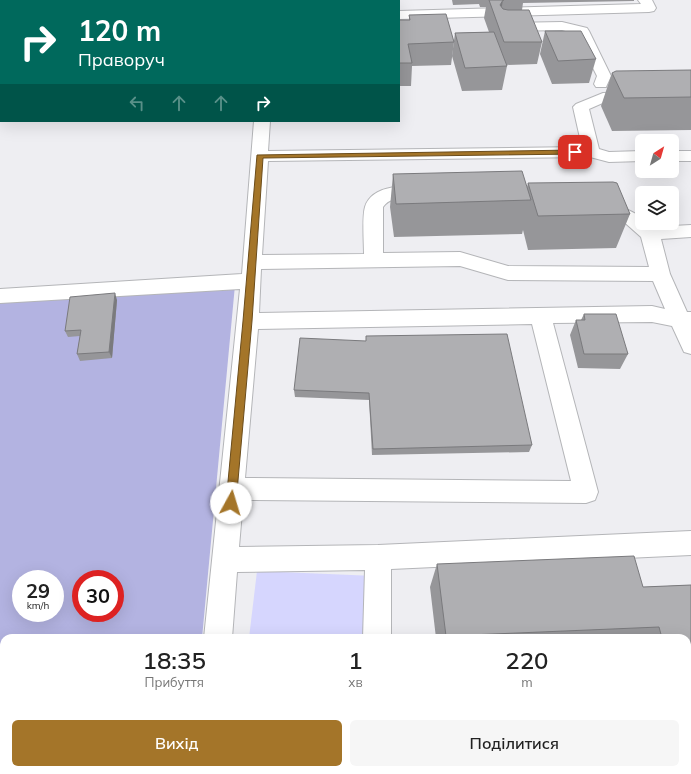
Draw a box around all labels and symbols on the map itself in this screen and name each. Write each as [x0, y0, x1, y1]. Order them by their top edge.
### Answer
north arrow [635, 134, 679, 178]
pin [558, 135, 592, 169]
position arrow [210, 482, 252, 524]
speed limit sign: 30 [72, 570, 124, 622]

